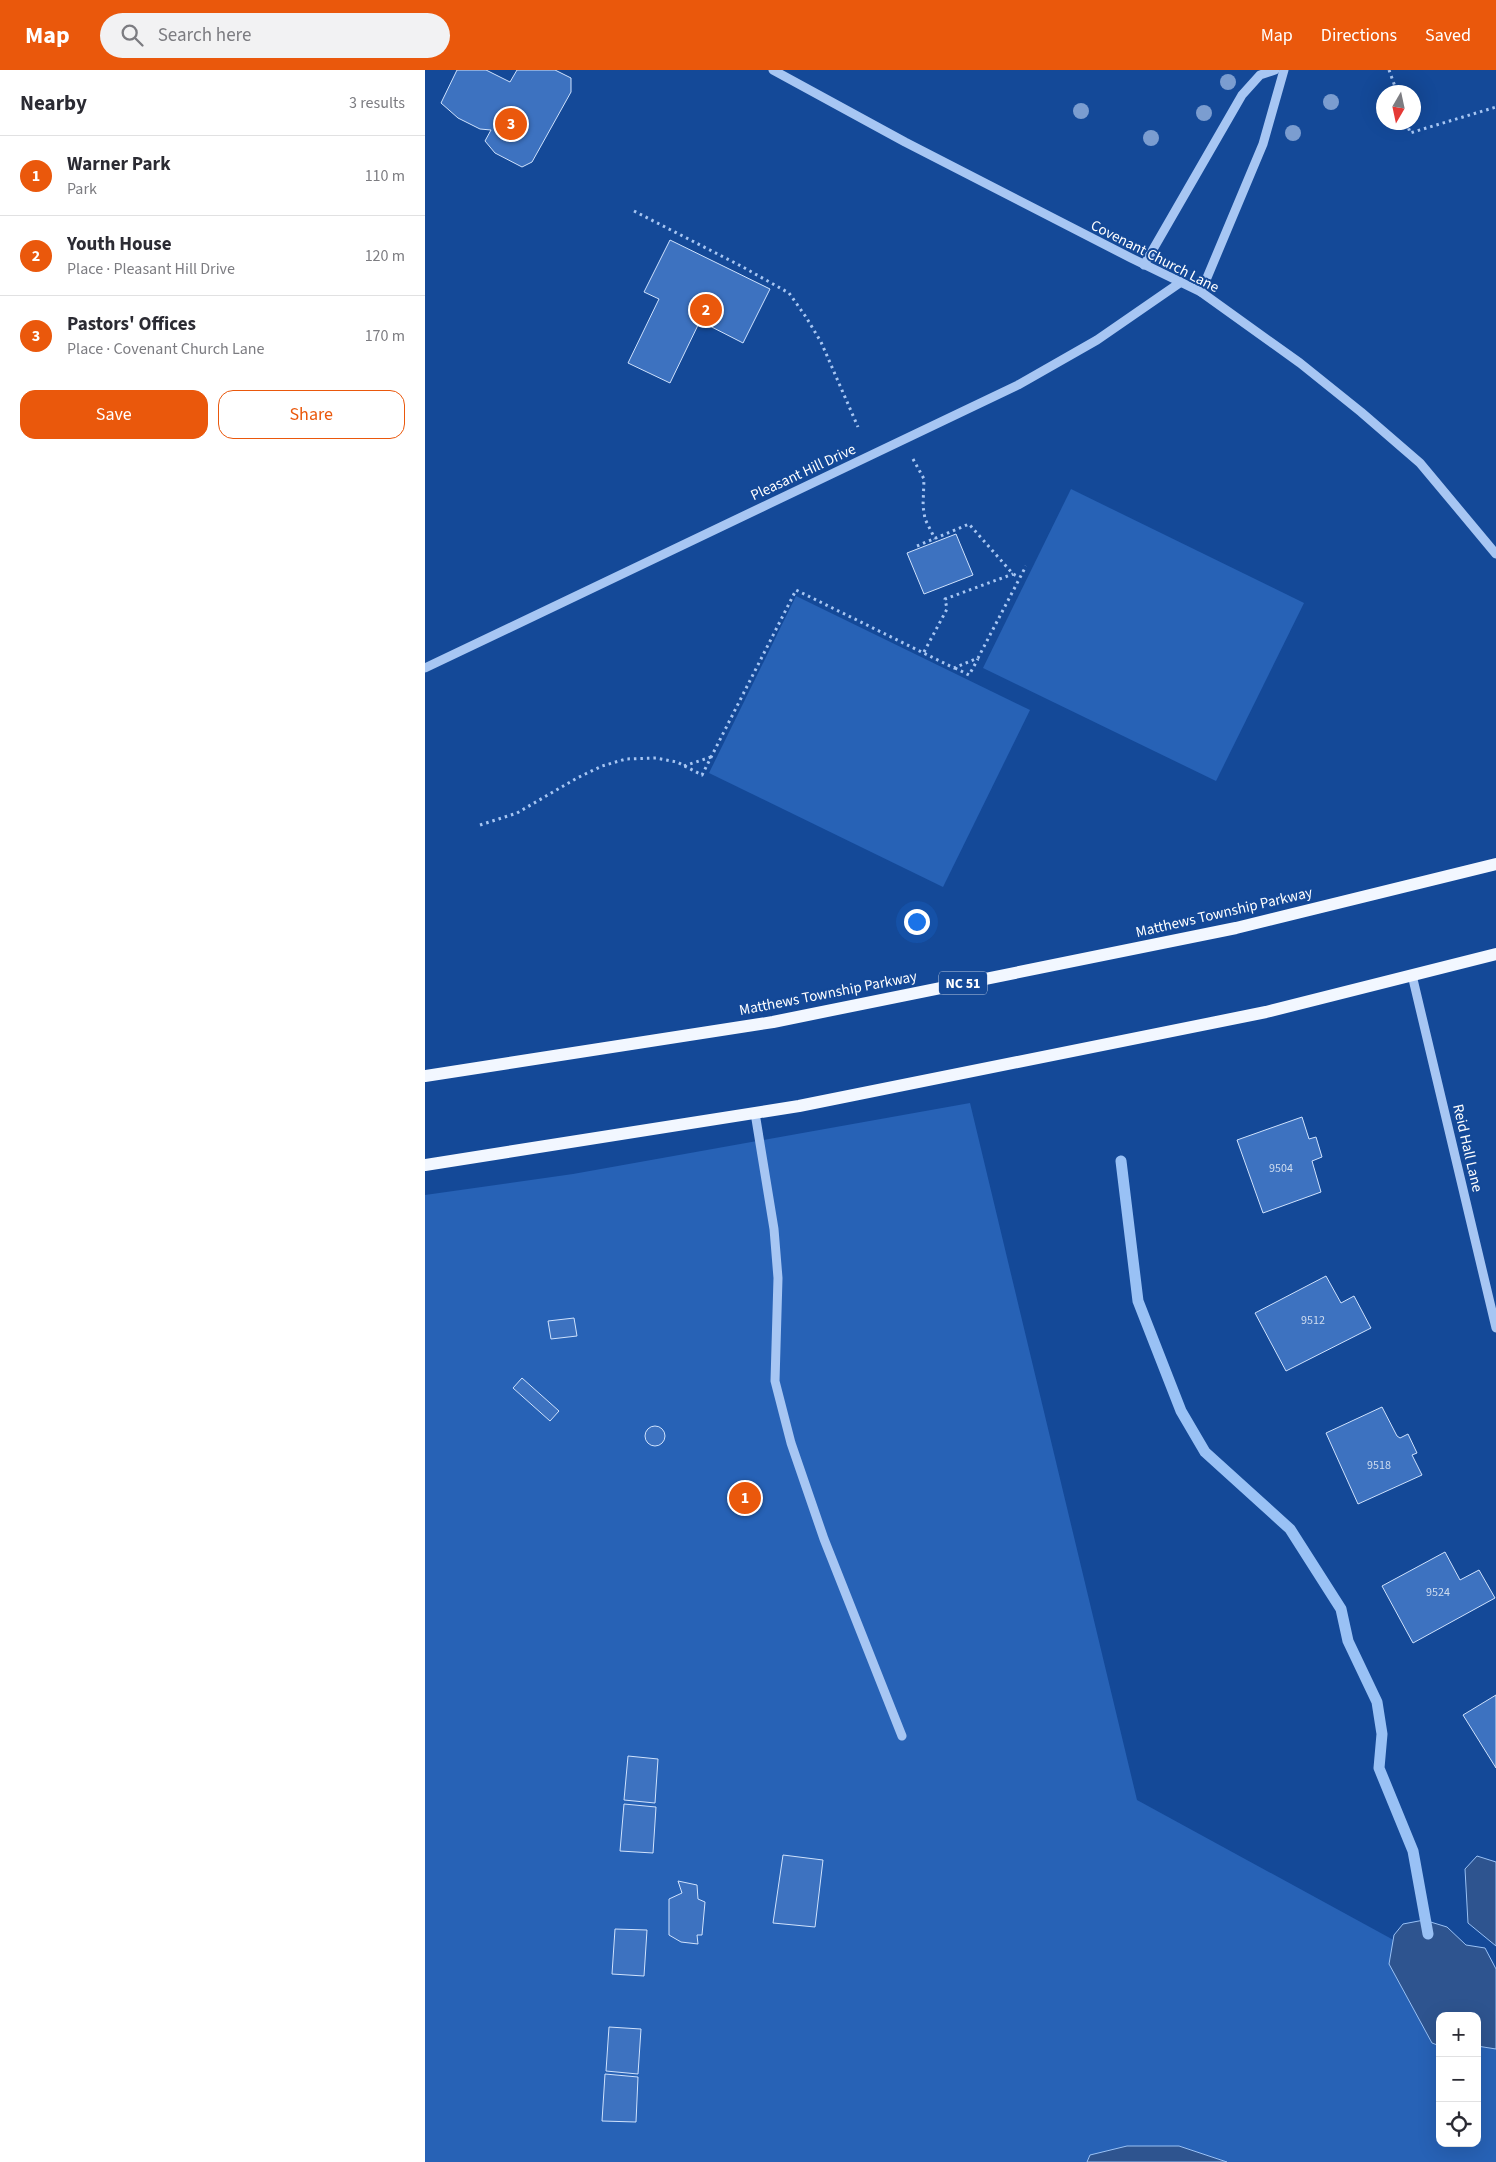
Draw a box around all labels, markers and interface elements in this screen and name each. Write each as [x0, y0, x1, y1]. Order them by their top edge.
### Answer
search box [100, 13, 450, 58]
text: Map [25, 18, 70, 53]
icon: search [118, 21, 146, 49]
text: Search here [158, 22, 251, 49]
text: Map [1261, 23, 1293, 48]
text: Directions [1321, 23, 1397, 48]
text: Saved [1425, 23, 1471, 48]
north arrow [1376, 85, 1421, 130]
text: Nearby [20, 88, 87, 118]
text: 3 results [349, 92, 405, 114]
pin: 3 [495, 105, 527, 143]
text: Warner Park [67, 151, 171, 178]
text: 1 [32, 165, 40, 187]
text: 110 m [365, 165, 405, 187]
text: Park [67, 178, 97, 200]
street label: Covenant Church Lane [1087, 215, 1223, 298]
text: Youth House [67, 231, 172, 258]
text: 2 [32, 245, 40, 267]
text: 120 m [365, 245, 405, 267]
text: Place · Pleasant Hill Drive [67, 258, 235, 280]
pin: 2 [690, 291, 722, 329]
text: Pastors' Offices [67, 311, 196, 338]
text: 3 [32, 325, 40, 347]
text: 170 m [365, 325, 405, 347]
text: Place · Covenant Church Lane [67, 338, 264, 360]
button: Save [20, 390, 208, 439]
button: Share [218, 390, 405, 439]
street label: Pleasant Hill Drive [747, 439, 859, 506]
street label: Matthews Township Parkway [1134, 882, 1314, 943]
your location [904, 909, 930, 935]
street label: Matthews Township Parkway [737, 966, 919, 1021]
road number: NC 51 [939, 971, 987, 994]
street label: Reid Hall Lane [1447, 1102, 1488, 1194]
house number: 9504 [1269, 1160, 1293, 1177]
house number: 9512 [1301, 1312, 1325, 1329]
house number: 9518 [1367, 1457, 1391, 1474]
pin: 1 [729, 1479, 761, 1517]
house number: 9524 [1426, 1584, 1450, 1601]
map controls [1436, 2012, 1481, 2147]
button: + [1436, 2012, 1481, 2057]
button: − [1436, 2057, 1481, 2102]
button: locate [1436, 2102, 1481, 2147]

